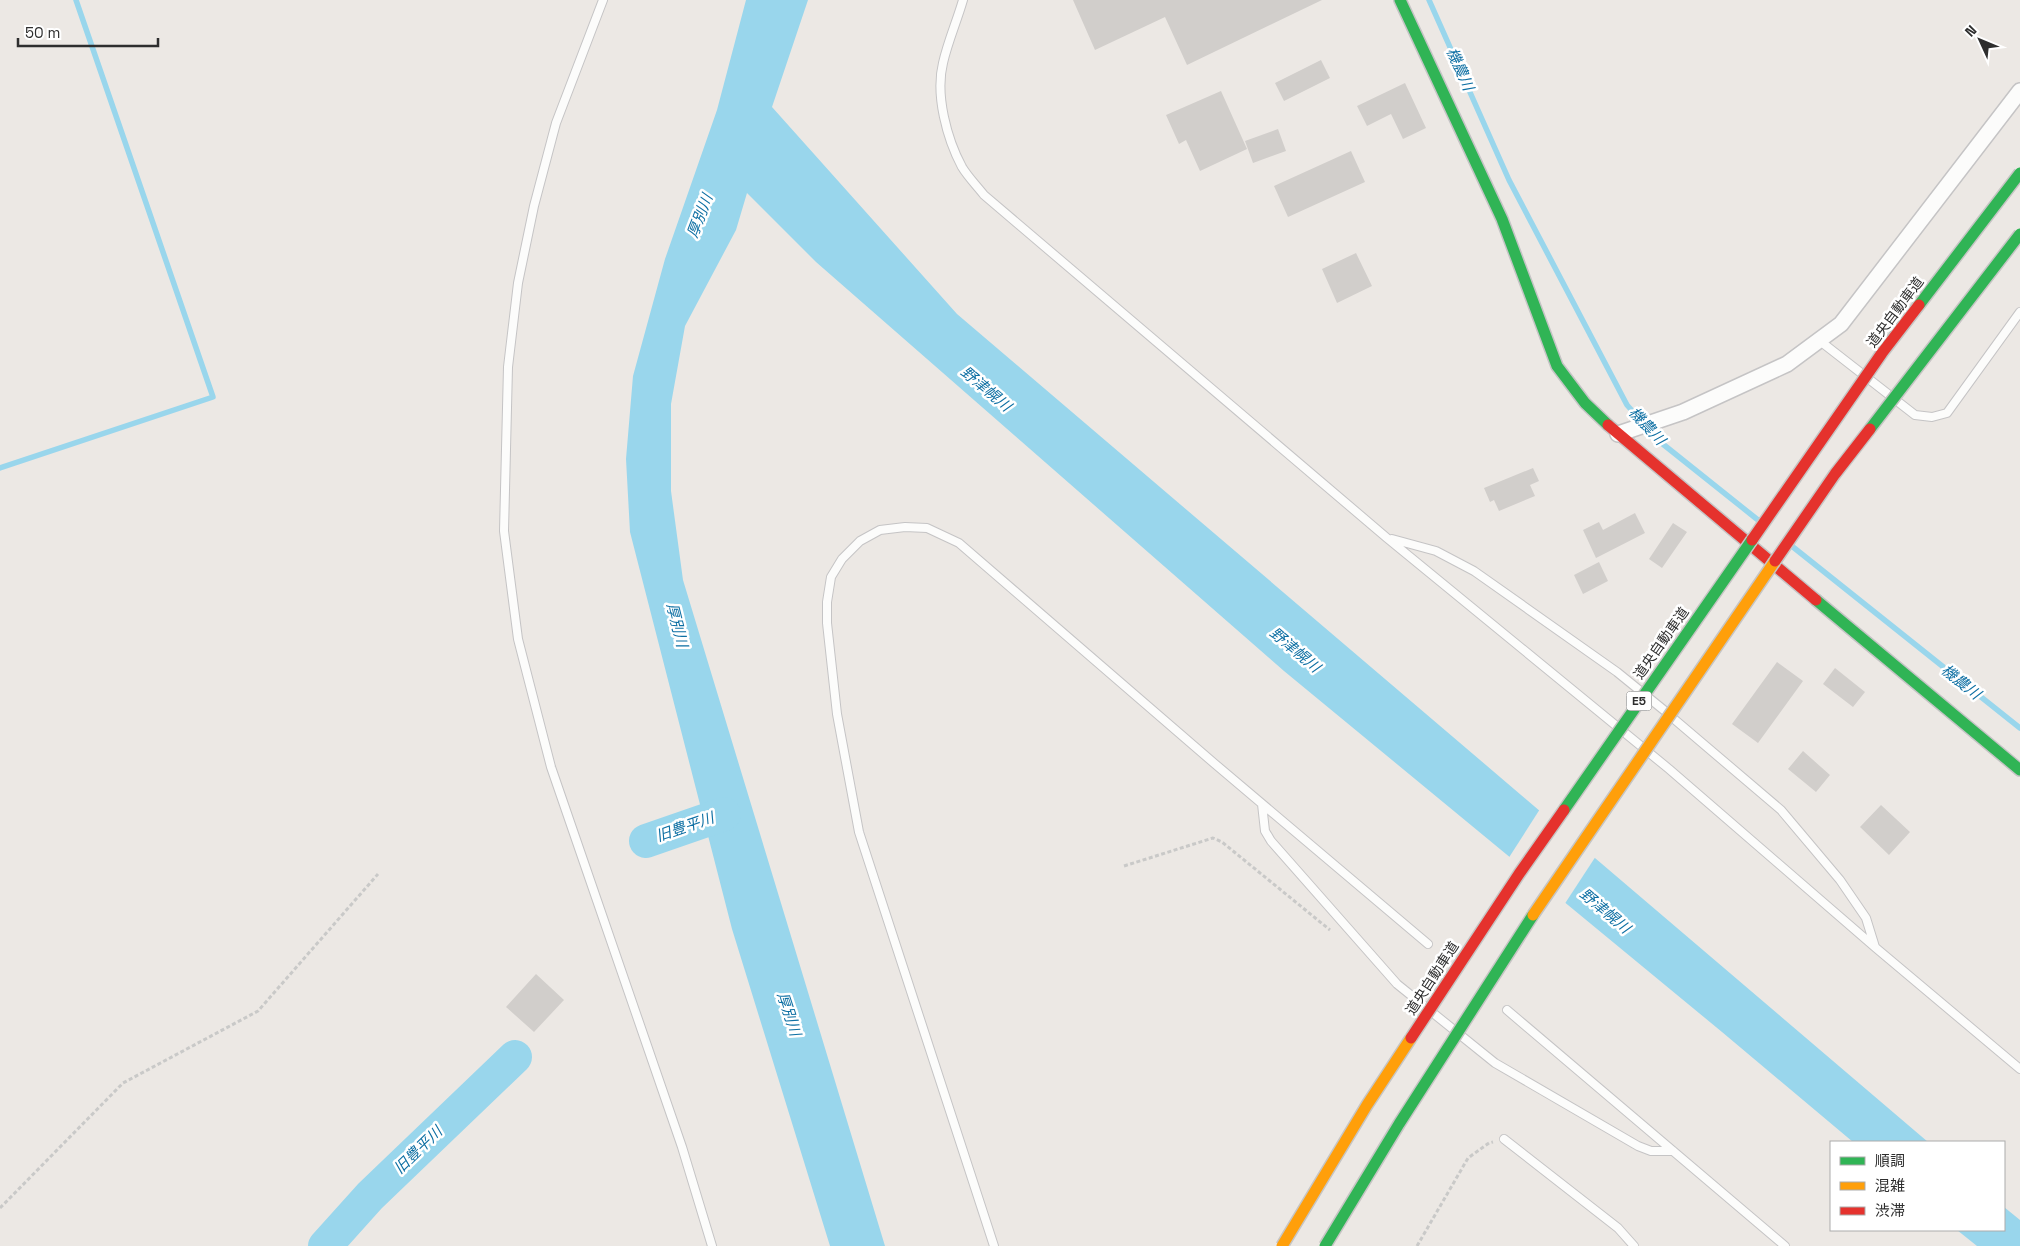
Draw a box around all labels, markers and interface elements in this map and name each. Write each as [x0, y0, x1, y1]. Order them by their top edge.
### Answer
scale bar [18, 15, 158, 47]
north arrow [1955, 15, 2005, 65]
text: N [1961, 21, 1980, 41]
text: 50 m [25, 23, 60, 42]
water label: 機農川 [1443, 44, 1479, 95]
water label: 厚別川 [683, 190, 717, 240]
street label: 道央自動車道 [1863, 273, 1927, 351]
water label: 野津幌川 [957, 362, 1017, 416]
water label: 機農川 [1625, 403, 1671, 450]
water label: 厚別川 [663, 601, 693, 651]
street label: 道央自動車道 [1630, 603, 1692, 683]
water label: 野津幌川 [1266, 623, 1326, 677]
water label: 機農川 [1938, 660, 1986, 704]
road number: E5 [1626, 691, 1652, 710]
water label: 旧豊平川 [653, 807, 718, 845]
water label: 野津幌川 [1576, 884, 1636, 938]
street label: 道央自動車道 [1402, 938, 1462, 1018]
water label: 厚別川 [773, 990, 806, 1040]
water label: 旧豊平川 [389, 1121, 447, 1177]
legend [1830, 1141, 2005, 1231]
text: 順調 [1875, 1151, 1905, 1170]
text: 混雑 [1875, 1176, 1905, 1195]
text: 渋滞 [1875, 1201, 1905, 1220]

